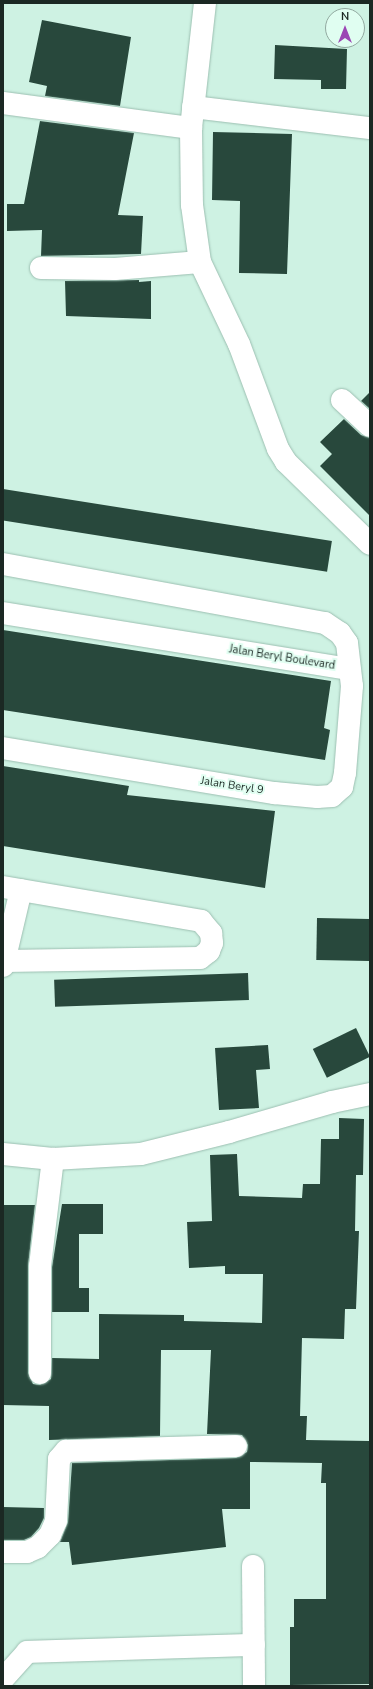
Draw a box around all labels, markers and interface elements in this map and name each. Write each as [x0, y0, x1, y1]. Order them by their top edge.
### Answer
north arrow [325, 8, 365, 48]
text: N [341, 9, 349, 24]
street label: Jalan Beryl Boulevard [228, 643, 336, 673]
street label: Jalan Beryl 9 [200, 775, 264, 797]

